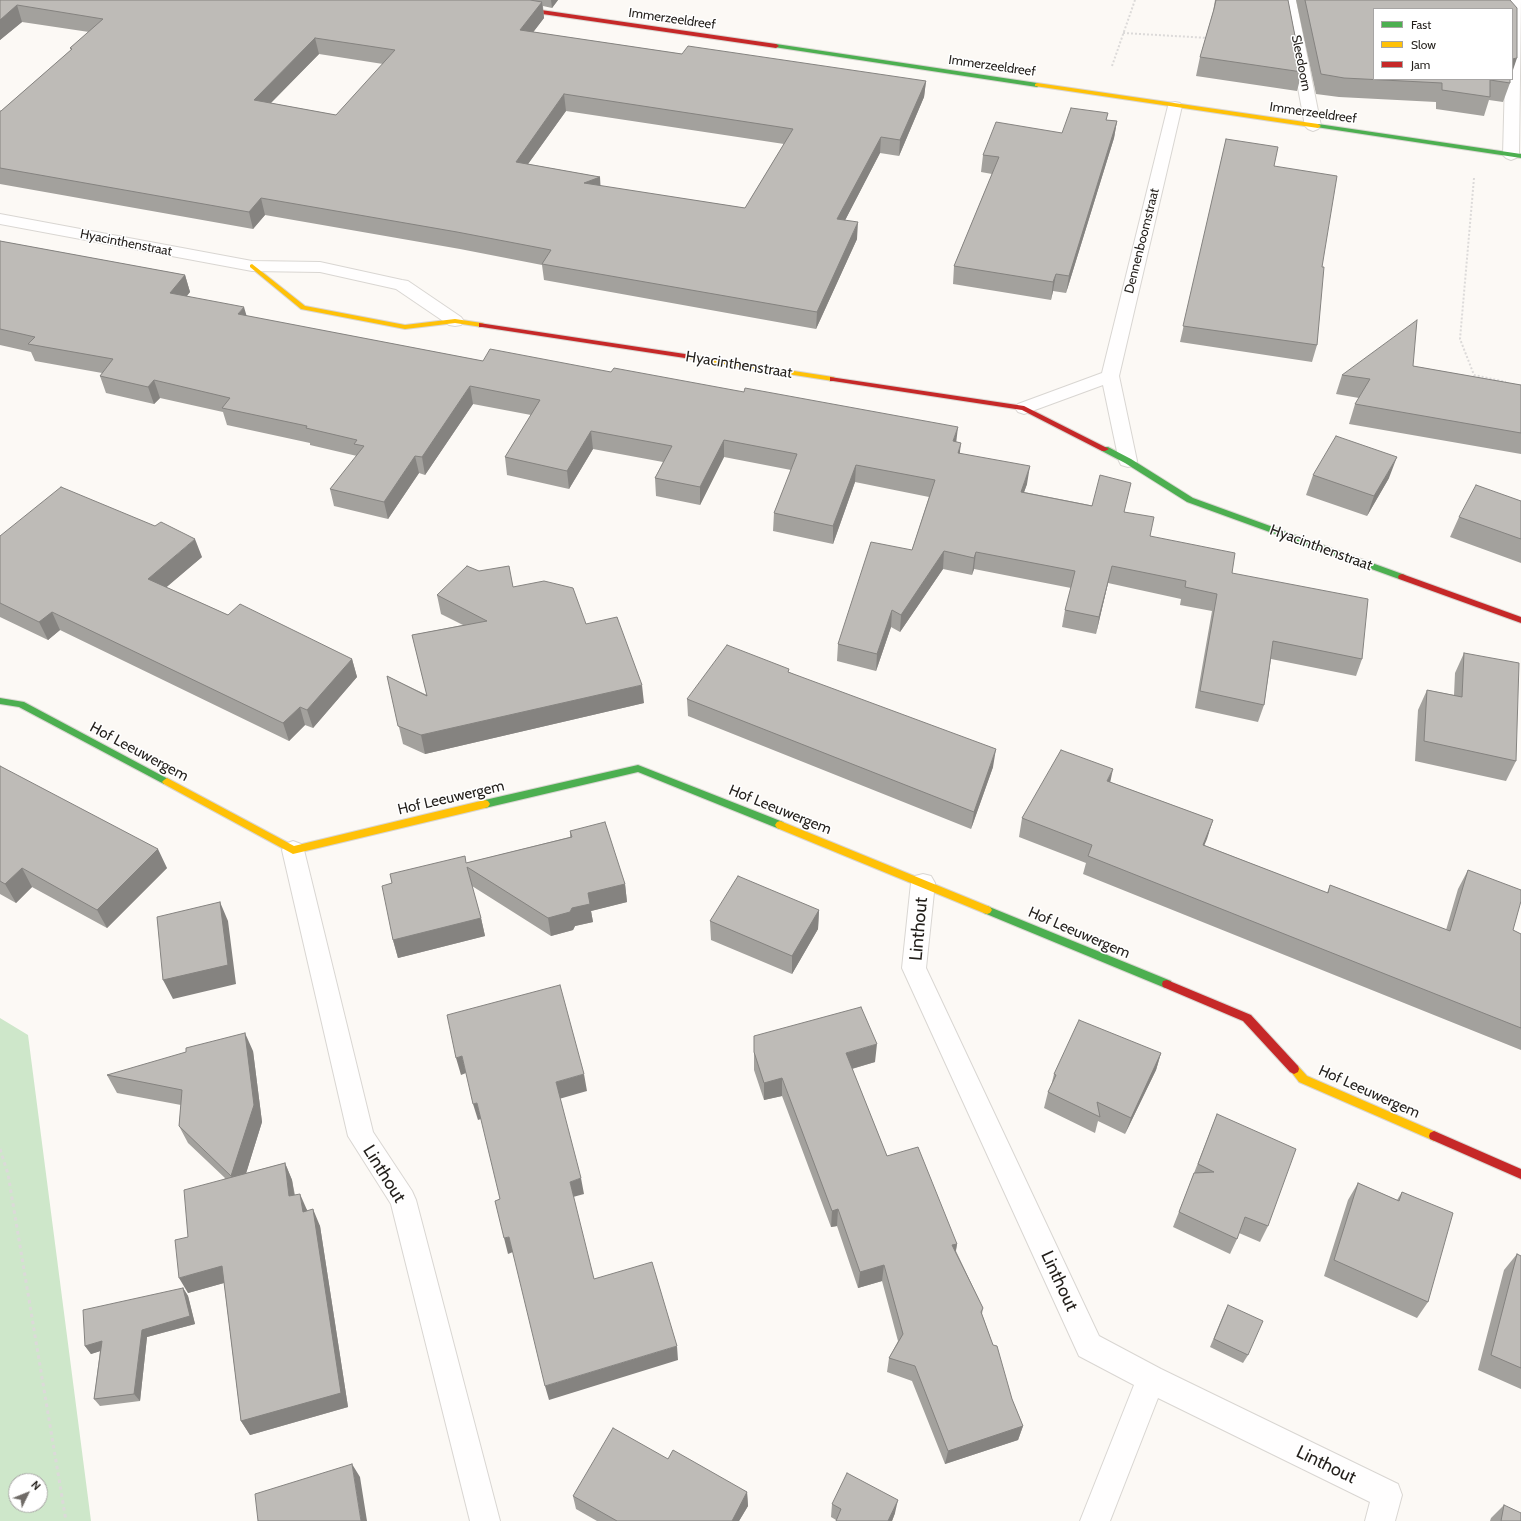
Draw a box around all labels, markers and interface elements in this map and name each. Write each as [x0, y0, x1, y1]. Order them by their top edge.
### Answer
street label: Immerzeeldreef [627, 5, 717, 33]
legend [1373, 8, 1513, 80]
text: Fast [1411, 17, 1431, 32]
street label: Sleedoorn [1288, 34, 1314, 92]
text: Slow [1411, 37, 1436, 52]
street label: Immerzeeldreef [947, 52, 1037, 80]
text: Jam [1411, 57, 1430, 72]
street label: Immerzeeldreef [1268, 99, 1358, 127]
street label: Dennenboomstraat [1121, 187, 1163, 295]
street label: Hyacinthenstraat [79, 226, 173, 260]
street label: Hyacinthenstraat [684, 348, 794, 382]
street label: Hyacinthenstraat [1267, 521, 1375, 575]
street label: Hof Leeuwergem [87, 718, 191, 786]
street label: Hof Leeuwergem [396, 777, 506, 819]
street label: Hof Leeuwergem [726, 781, 834, 839]
street label: Linthout [905, 896, 933, 962]
street label: Hof Leeuwergem [1025, 903, 1133, 963]
street label: Hof Leeuwergem [1316, 1062, 1422, 1122]
street label: Linthout [358, 1141, 410, 1207]
street label: Linthout [1036, 1247, 1082, 1315]
street label: Linthout [1293, 1441, 1359, 1489]
north arrow [8, 1473, 48, 1513]
text: N [28, 1478, 44, 1493]

